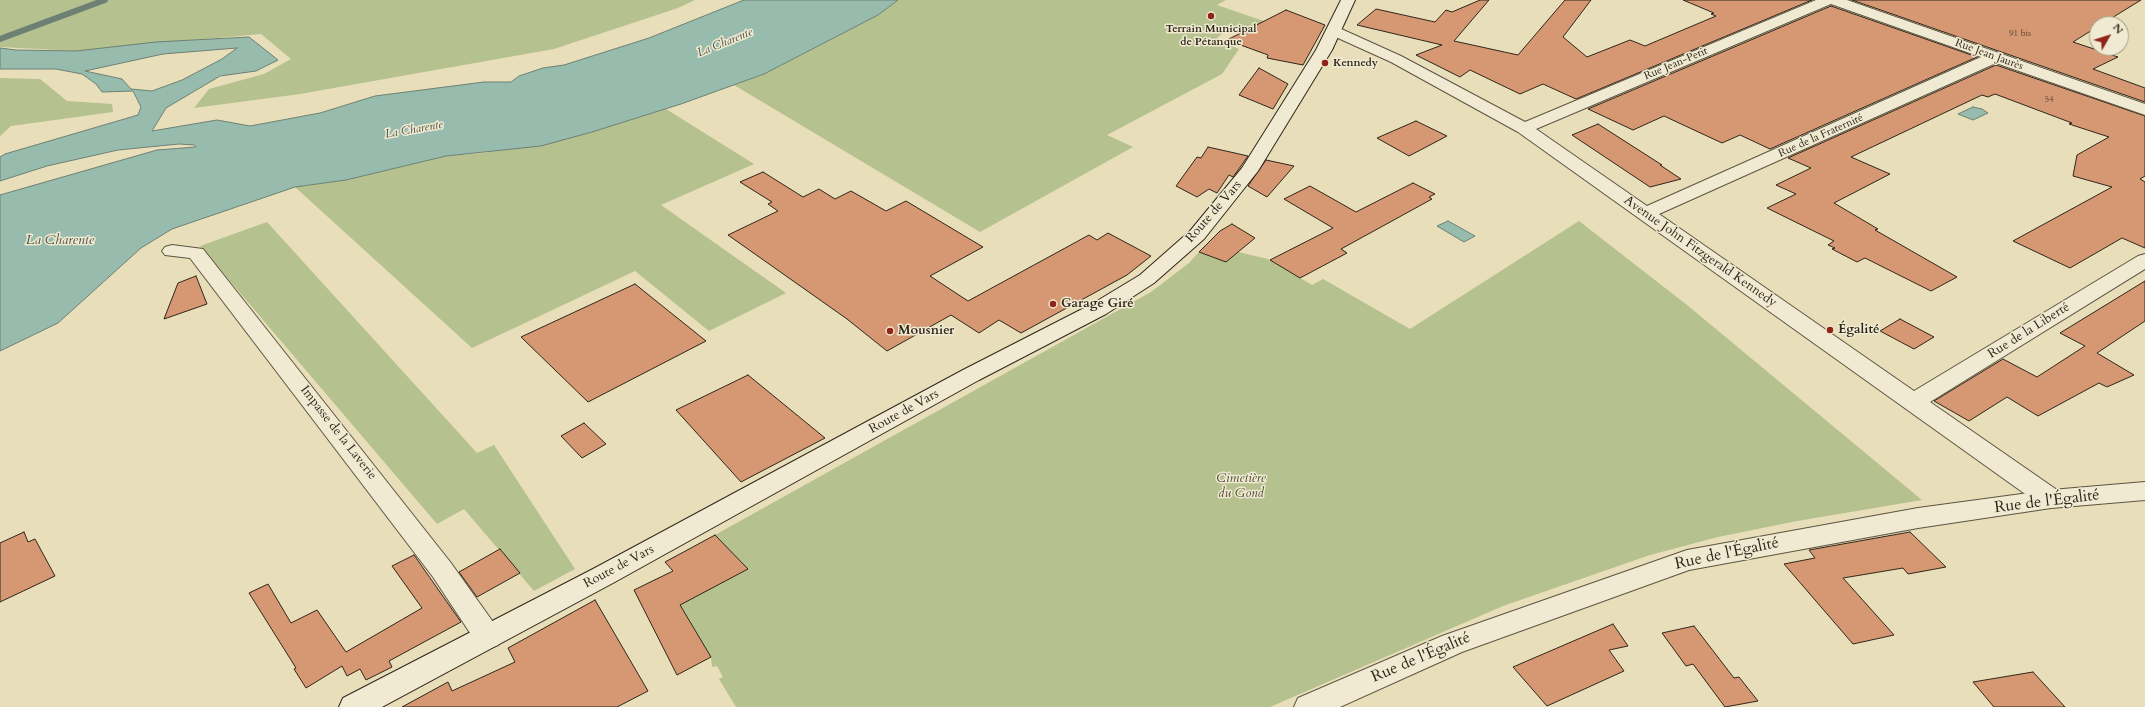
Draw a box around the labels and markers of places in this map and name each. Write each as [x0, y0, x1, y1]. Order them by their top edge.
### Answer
marker: Terrain Municipal de Pétanque [1206, 11, 1216, 21]
place label: Terrain Municipal de Pétanque [1166, 22, 1256, 48]
place label: Kennedy [1333, 56, 1378, 70]
marker: Kennedy [1320, 58, 1330, 68]
place label: Garage Giré [1061, 296, 1134, 312]
marker: Garage Giré [1048, 299, 1058, 309]
place label: Égalité [1838, 322, 1879, 338]
place label: Mousnier [898, 323, 954, 339]
marker: Égalité [1825, 325, 1835, 335]
marker: Mousnier [885, 326, 895, 336]

